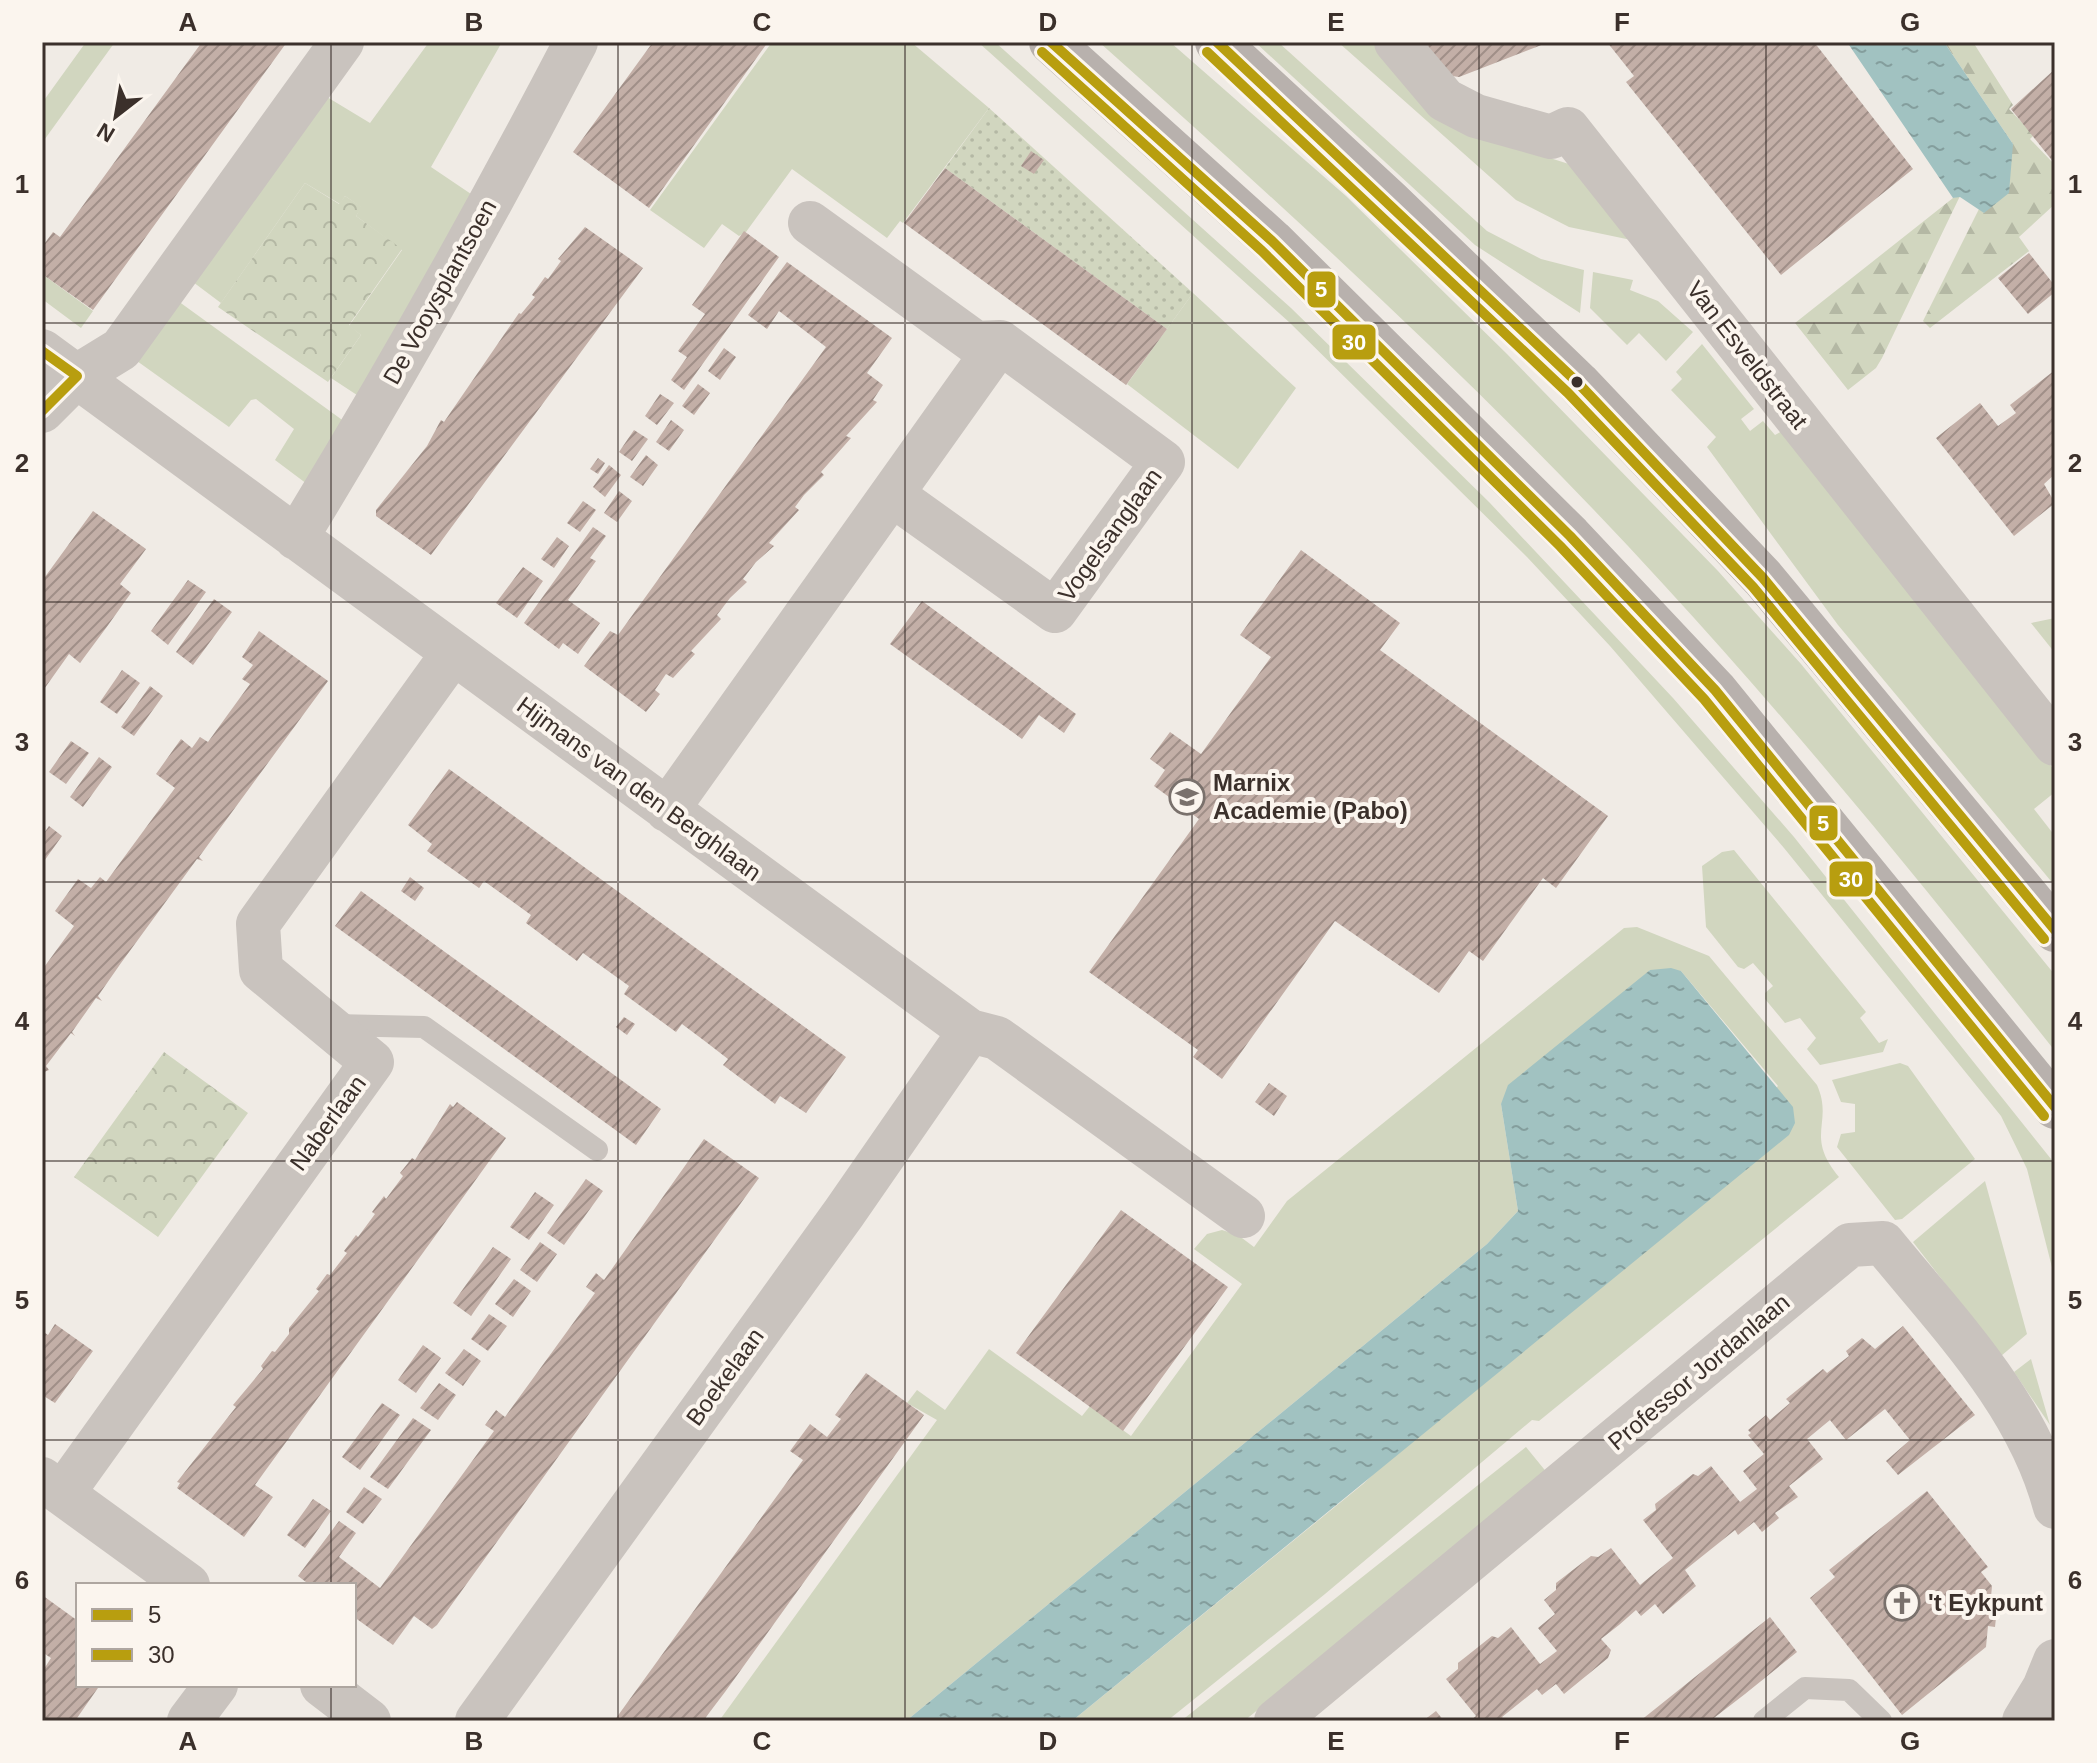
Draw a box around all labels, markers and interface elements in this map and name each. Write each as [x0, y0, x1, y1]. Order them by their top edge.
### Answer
text: A [179, 7, 198, 37]
text: B [465, 7, 483, 37]
text: C [753, 7, 772, 37]
text: D [1039, 7, 1057, 37]
text: E [1327, 7, 1345, 37]
text: F [1614, 7, 1630, 37]
text: G [1900, 7, 1920, 37]
north arrow [76, 76, 156, 156]
text: N [93, 118, 119, 148]
text: 1 [15, 169, 29, 199]
text: 1 [2068, 169, 2082, 199]
street label: De Vooysplantsoen [378, 195, 502, 389]
line badge: 5 [1306, 270, 1337, 309]
street label: Van Esveldstraat [1681, 276, 1814, 434]
text: 5 [1315, 277, 1327, 302]
line badge: 30 [1331, 323, 1377, 361]
text: 30 [1342, 330, 1366, 355]
unlabelled marker [1569, 374, 1585, 390]
text: 2 [15, 448, 29, 478]
text: 2 [2068, 448, 2082, 478]
street label: Vogelsanglaan [1052, 463, 1167, 606]
street label: Hijmans van den Berghlaan [512, 691, 766, 886]
text: 3 [15, 727, 29, 757]
text: 3 [2068, 727, 2082, 757]
place label: Marnix Academie (Pabo) [1213, 769, 1408, 824]
school or university icon: Marnix Academie (Pabo) [1168, 778, 1206, 816]
line badge: 5 [1808, 804, 1839, 842]
text: 5 [1817, 811, 1829, 836]
line badge: 30 [1828, 860, 1874, 898]
text: 30 [1839, 867, 1863, 892]
text: 4 [15, 1006, 30, 1036]
text: 4 [2068, 1006, 2083, 1036]
street label: Naberlaan [284, 1070, 371, 1175]
text: 5 [15, 1285, 29, 1315]
text: 5 [2068, 1285, 2082, 1315]
street label: Professor Jordanlaan [1603, 1288, 1795, 1455]
street label: Boekelaan [680, 1323, 769, 1431]
text: 6 [15, 1565, 29, 1595]
text: 6 [2068, 1565, 2082, 1595]
legend [76, 1583, 356, 1687]
church icon: 't Eykpunt [1883, 1584, 1921, 1622]
place label: 't Eykpunt [1928, 1589, 2043, 1616]
text: 5 [148, 1601, 161, 1628]
text: 30 [148, 1641, 175, 1668]
text: A [179, 1726, 198, 1756]
text: B [465, 1726, 483, 1756]
text: C [753, 1726, 772, 1756]
text: D [1039, 1726, 1057, 1756]
text: E [1327, 1726, 1345, 1756]
text: F [1614, 1726, 1630, 1756]
text: G [1900, 1726, 1920, 1756]

